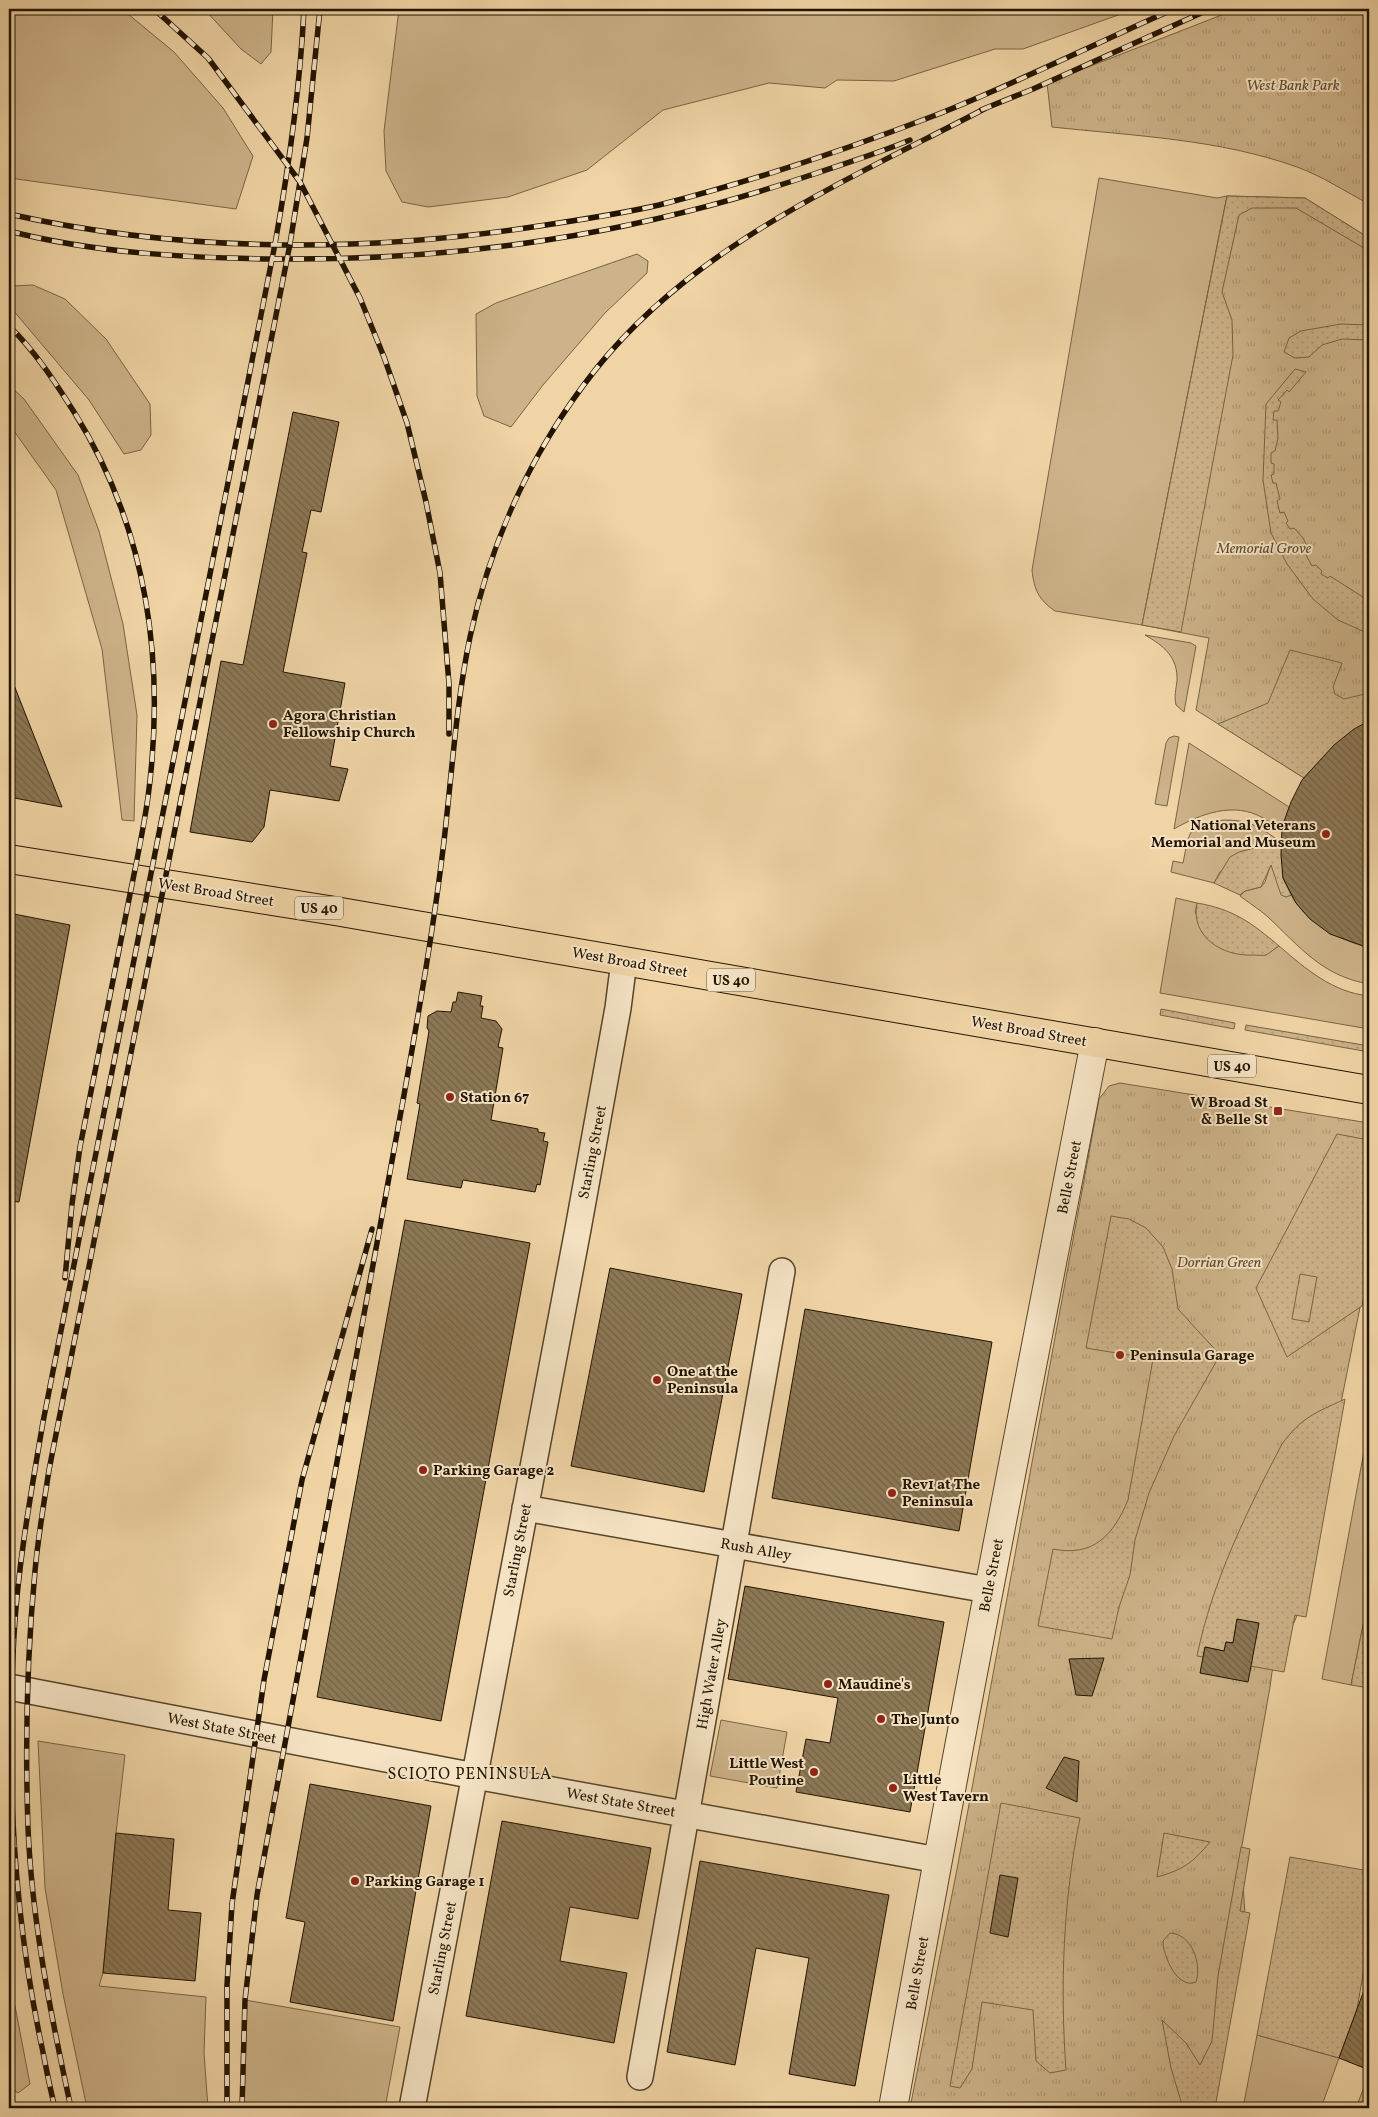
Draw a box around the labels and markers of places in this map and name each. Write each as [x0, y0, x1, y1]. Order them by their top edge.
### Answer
place label: Agora Christian Fellowship Church [283, 706, 416, 744]
marker: Agora Christian Fellowship Church [267, 718, 279, 730]
place label: National Veterans Memorial and Museum [1151, 816, 1316, 854]
marker: National Veterans Memorial and Museum [1320, 828, 1332, 840]
place label: Station 67 [460, 1088, 530, 1109]
marker: Station 67 [444, 1091, 456, 1103]
place label: W Broad St & Belle St [1190, 1093, 1268, 1131]
marker: W Broad St & Belle St [1272, 1105, 1284, 1117]
place label: Peninsula Garage [1130, 1346, 1255, 1367]
marker: Peninsula Garage [1114, 1349, 1126, 1361]
place label: One at the Peninsula [667, 1362, 738, 1400]
marker: One at the Peninsula [651, 1374, 663, 1386]
place label: Parking Garage 2 [433, 1461, 555, 1482]
marker: Parking Garage 2 [417, 1464, 429, 1476]
place label: Rev1 at The Peninsula [902, 1475, 981, 1513]
marker: Rev1 at The Peninsula [886, 1487, 898, 1499]
place label: Maudine's [838, 1675, 911, 1696]
marker: Maudine's [822, 1678, 834, 1690]
place label: The Junto [891, 1710, 960, 1731]
marker: The Junto [875, 1713, 887, 1725]
place label: Little West Poutine [729, 1754, 804, 1792]
marker: Little West Poutine [808, 1766, 820, 1778]
place label: Little West Tavern [903, 1770, 989, 1808]
marker: Little West Tavern [887, 1782, 899, 1794]
place label: Parking Garage 1 [365, 1872, 485, 1893]
marker: Parking Garage 1 [349, 1875, 361, 1887]

